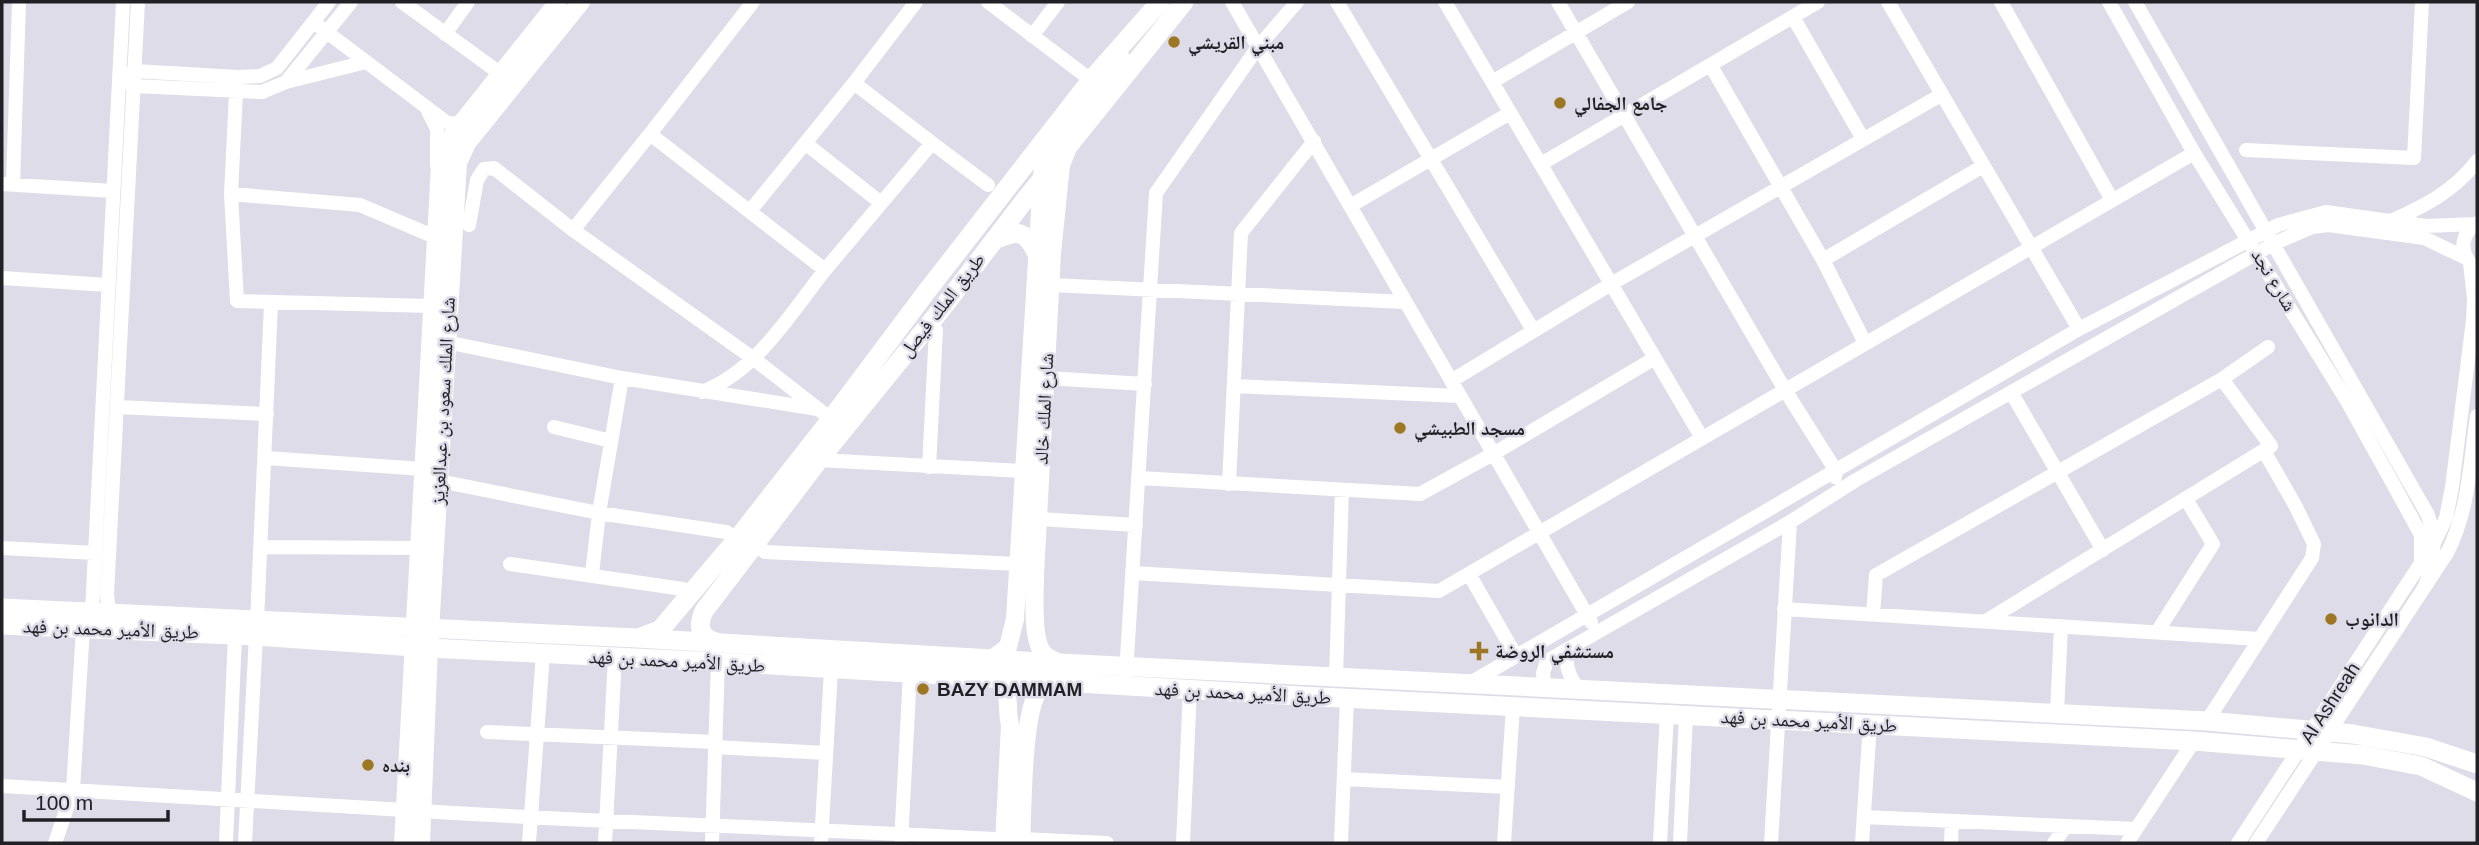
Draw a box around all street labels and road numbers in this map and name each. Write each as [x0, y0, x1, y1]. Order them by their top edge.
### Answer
street label: شارع نجد [2247, 245, 2301, 315]
street label: طريق الملك فيصل [895, 249, 990, 361]
street label: شارع الملك سعود بن عبدالعزيز [427, 297, 460, 507]
street label: شارع الملك خالد [1031, 353, 1058, 465]
street label: طريق الأمير محمد بن فهد [22, 615, 199, 644]
street label: طريق الأمير محمد بن فهد [588, 646, 766, 677]
street label: Al Ashreah [2296, 659, 2364, 747]
street label: طريق الأمير محمد بن فهد [1154, 678, 1332, 709]
street label: طريق الأمير محمد بن فهد [1720, 706, 1898, 737]

